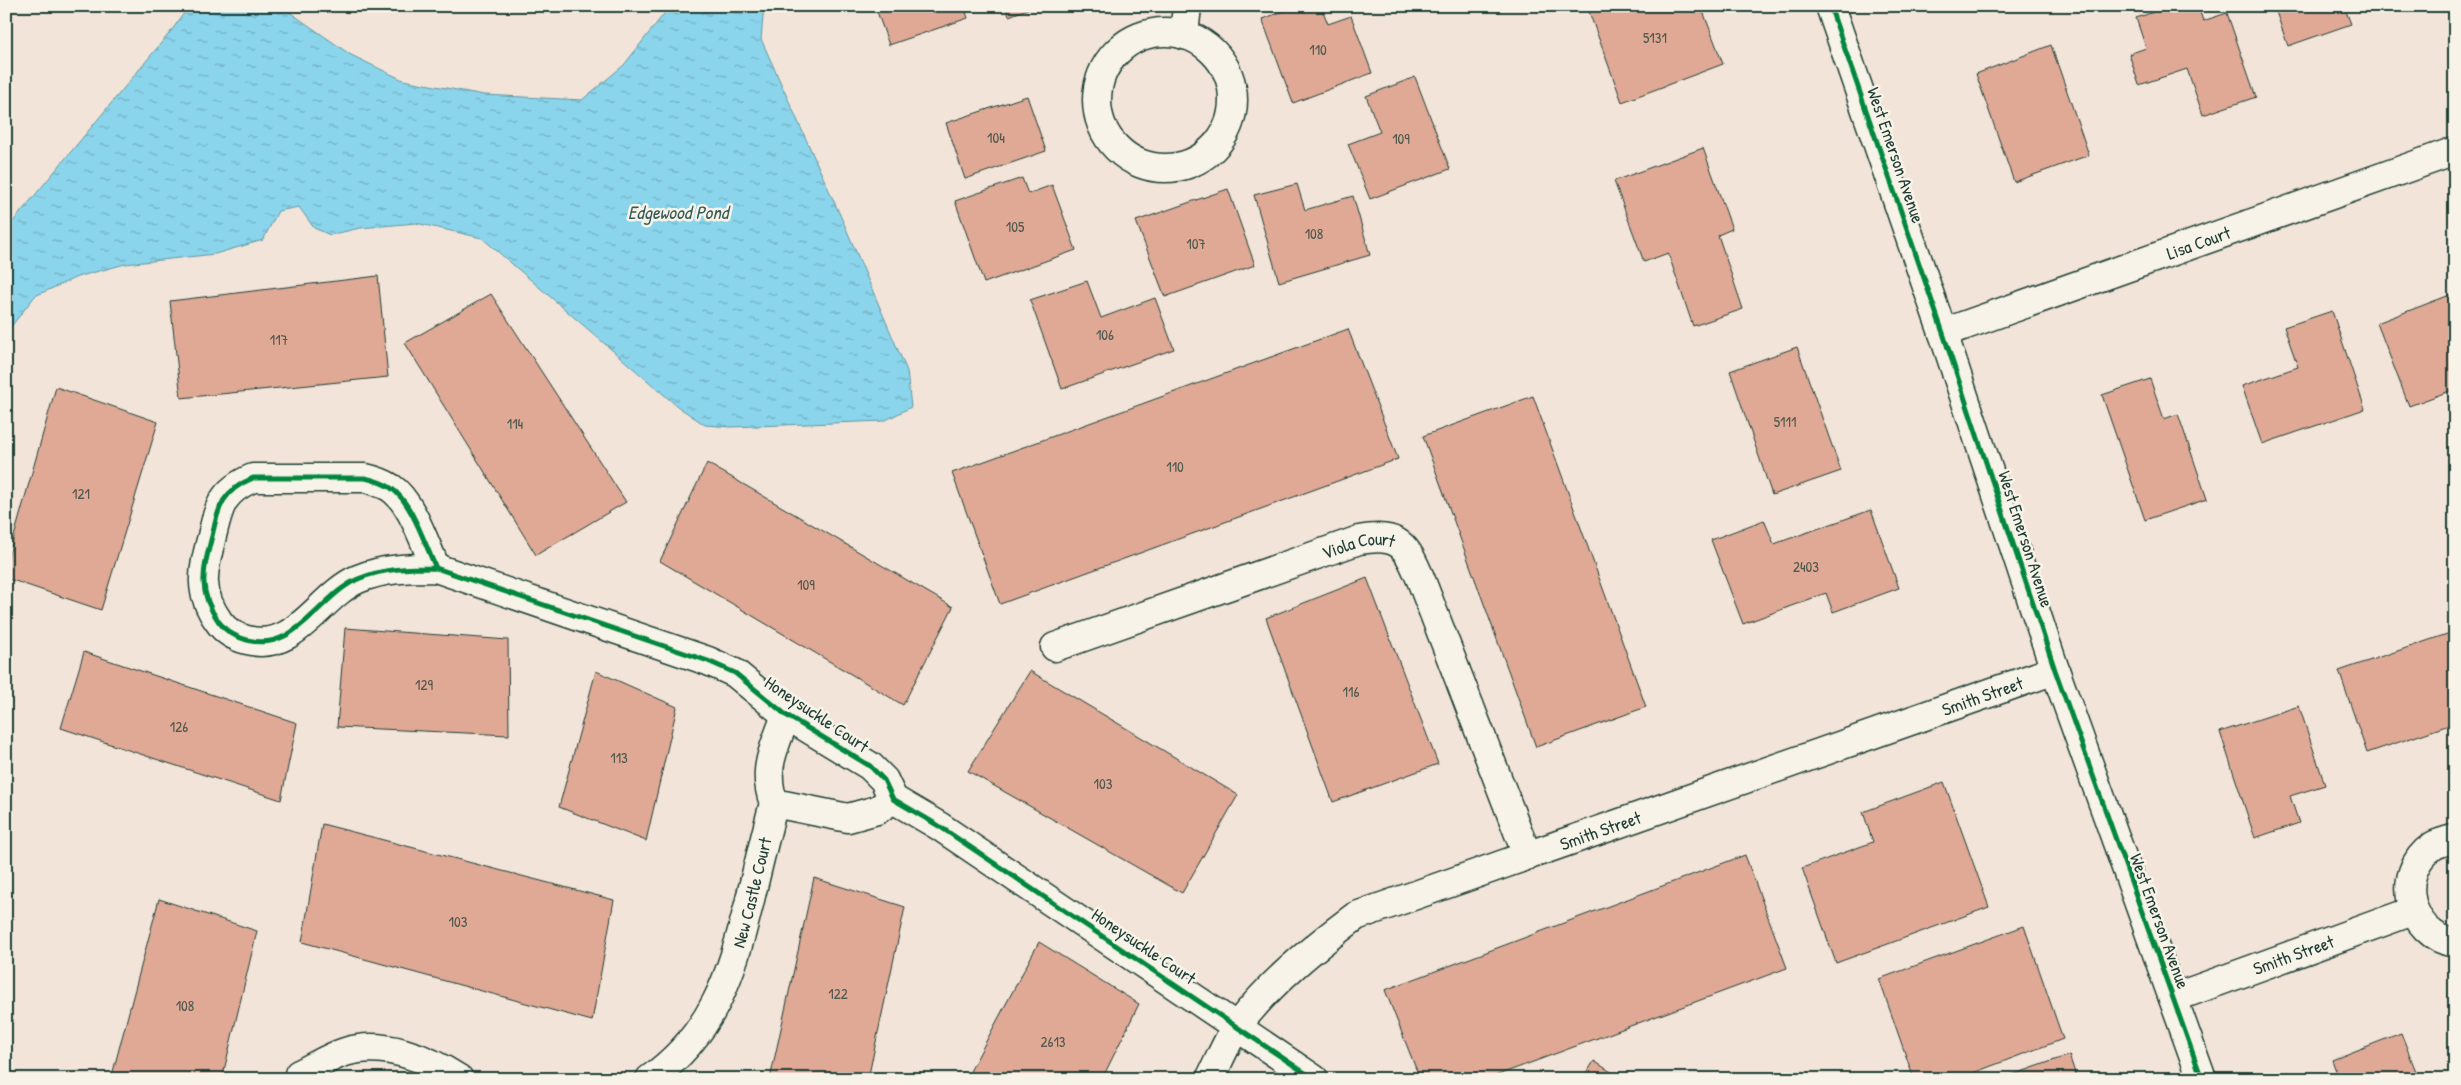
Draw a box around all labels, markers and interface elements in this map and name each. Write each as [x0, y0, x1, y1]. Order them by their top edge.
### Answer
house number: 5131 [1643, 27, 1667, 48]
house number: 110 [1309, 39, 1327, 60]
street label: West Emerson Avenue [1861, 84, 1931, 226]
house number: 104 [987, 127, 1005, 148]
house number: 109 [1392, 128, 1410, 149]
water label: Edgewood Pond [628, 199, 731, 225]
house number: 105 [1006, 216, 1025, 237]
street label: Lisa Court [2163, 219, 2235, 265]
house number: 108 [1305, 223, 1323, 244]
house number: 107 [1186, 233, 1206, 254]
house number: 106 [1096, 324, 1114, 345]
house number: 117 [270, 329, 288, 350]
house number: 5111 [1774, 411, 1796, 432]
house number: 114 [507, 413, 524, 434]
house number: 110 [1166, 456, 1184, 477]
street label: West Emerson Avenue [1992, 468, 2060, 610]
house number: 121 [72, 483, 90, 504]
street label: Viola Court [1318, 526, 1400, 565]
house number: 2403 [1793, 556, 1819, 577]
house number: 109 [797, 574, 815, 595]
street label: Honeysuckle Court [760, 670, 875, 759]
street label: Smith Street [1938, 670, 2027, 721]
house number: 129 [415, 674, 433, 695]
house number: 116 [1343, 681, 1359, 702]
house number: 126 [170, 716, 188, 737]
house number: 113 [610, 747, 628, 768]
house number: 103 [1094, 773, 1113, 794]
street label: Smith Street [1556, 804, 1645, 856]
street label: New Castle Court [725, 834, 777, 951]
street label: West Emerson Avenue [2124, 850, 2196, 992]
street label: Honeysuckle Court [1087, 902, 1202, 991]
house number: 103 [449, 911, 468, 932]
street label: Smith Street [2249, 928, 2338, 981]
house number: 122 [828, 983, 848, 1004]
house number: 108 [176, 995, 194, 1016]
house number: 2613 [1040, 1031, 1066, 1052]

